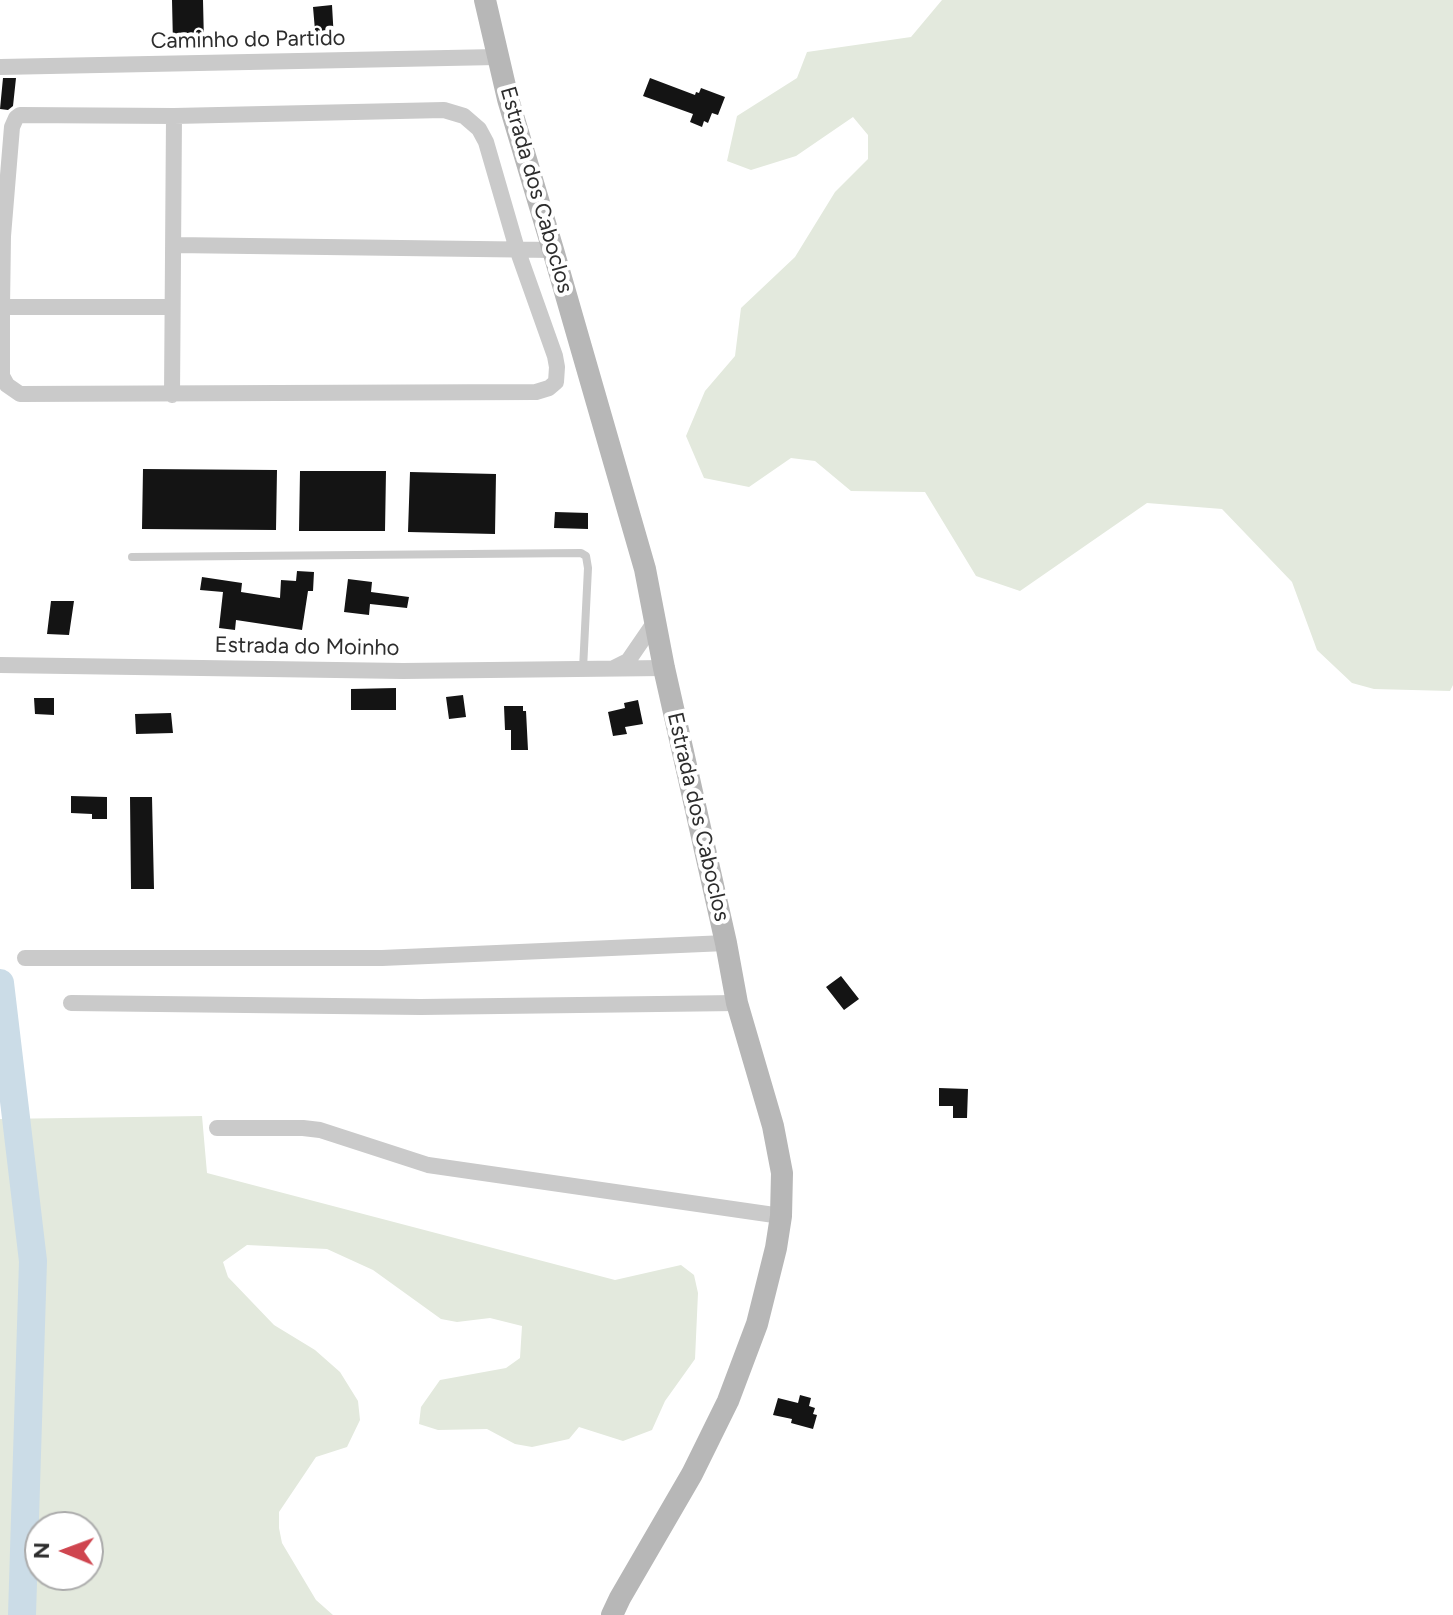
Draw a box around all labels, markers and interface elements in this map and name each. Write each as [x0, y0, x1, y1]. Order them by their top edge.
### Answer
street label: Caminho do Partido [150, 25, 346, 55]
street label: Estrada dos Caboclos [494, 84, 578, 296]
street label: Estrada do Moinho [214, 632, 400, 662]
street label: Estrada dos Caboclos [661, 710, 735, 924]
north arrow [24, 1511, 104, 1591]
text: N [28, 1542, 55, 1559]

